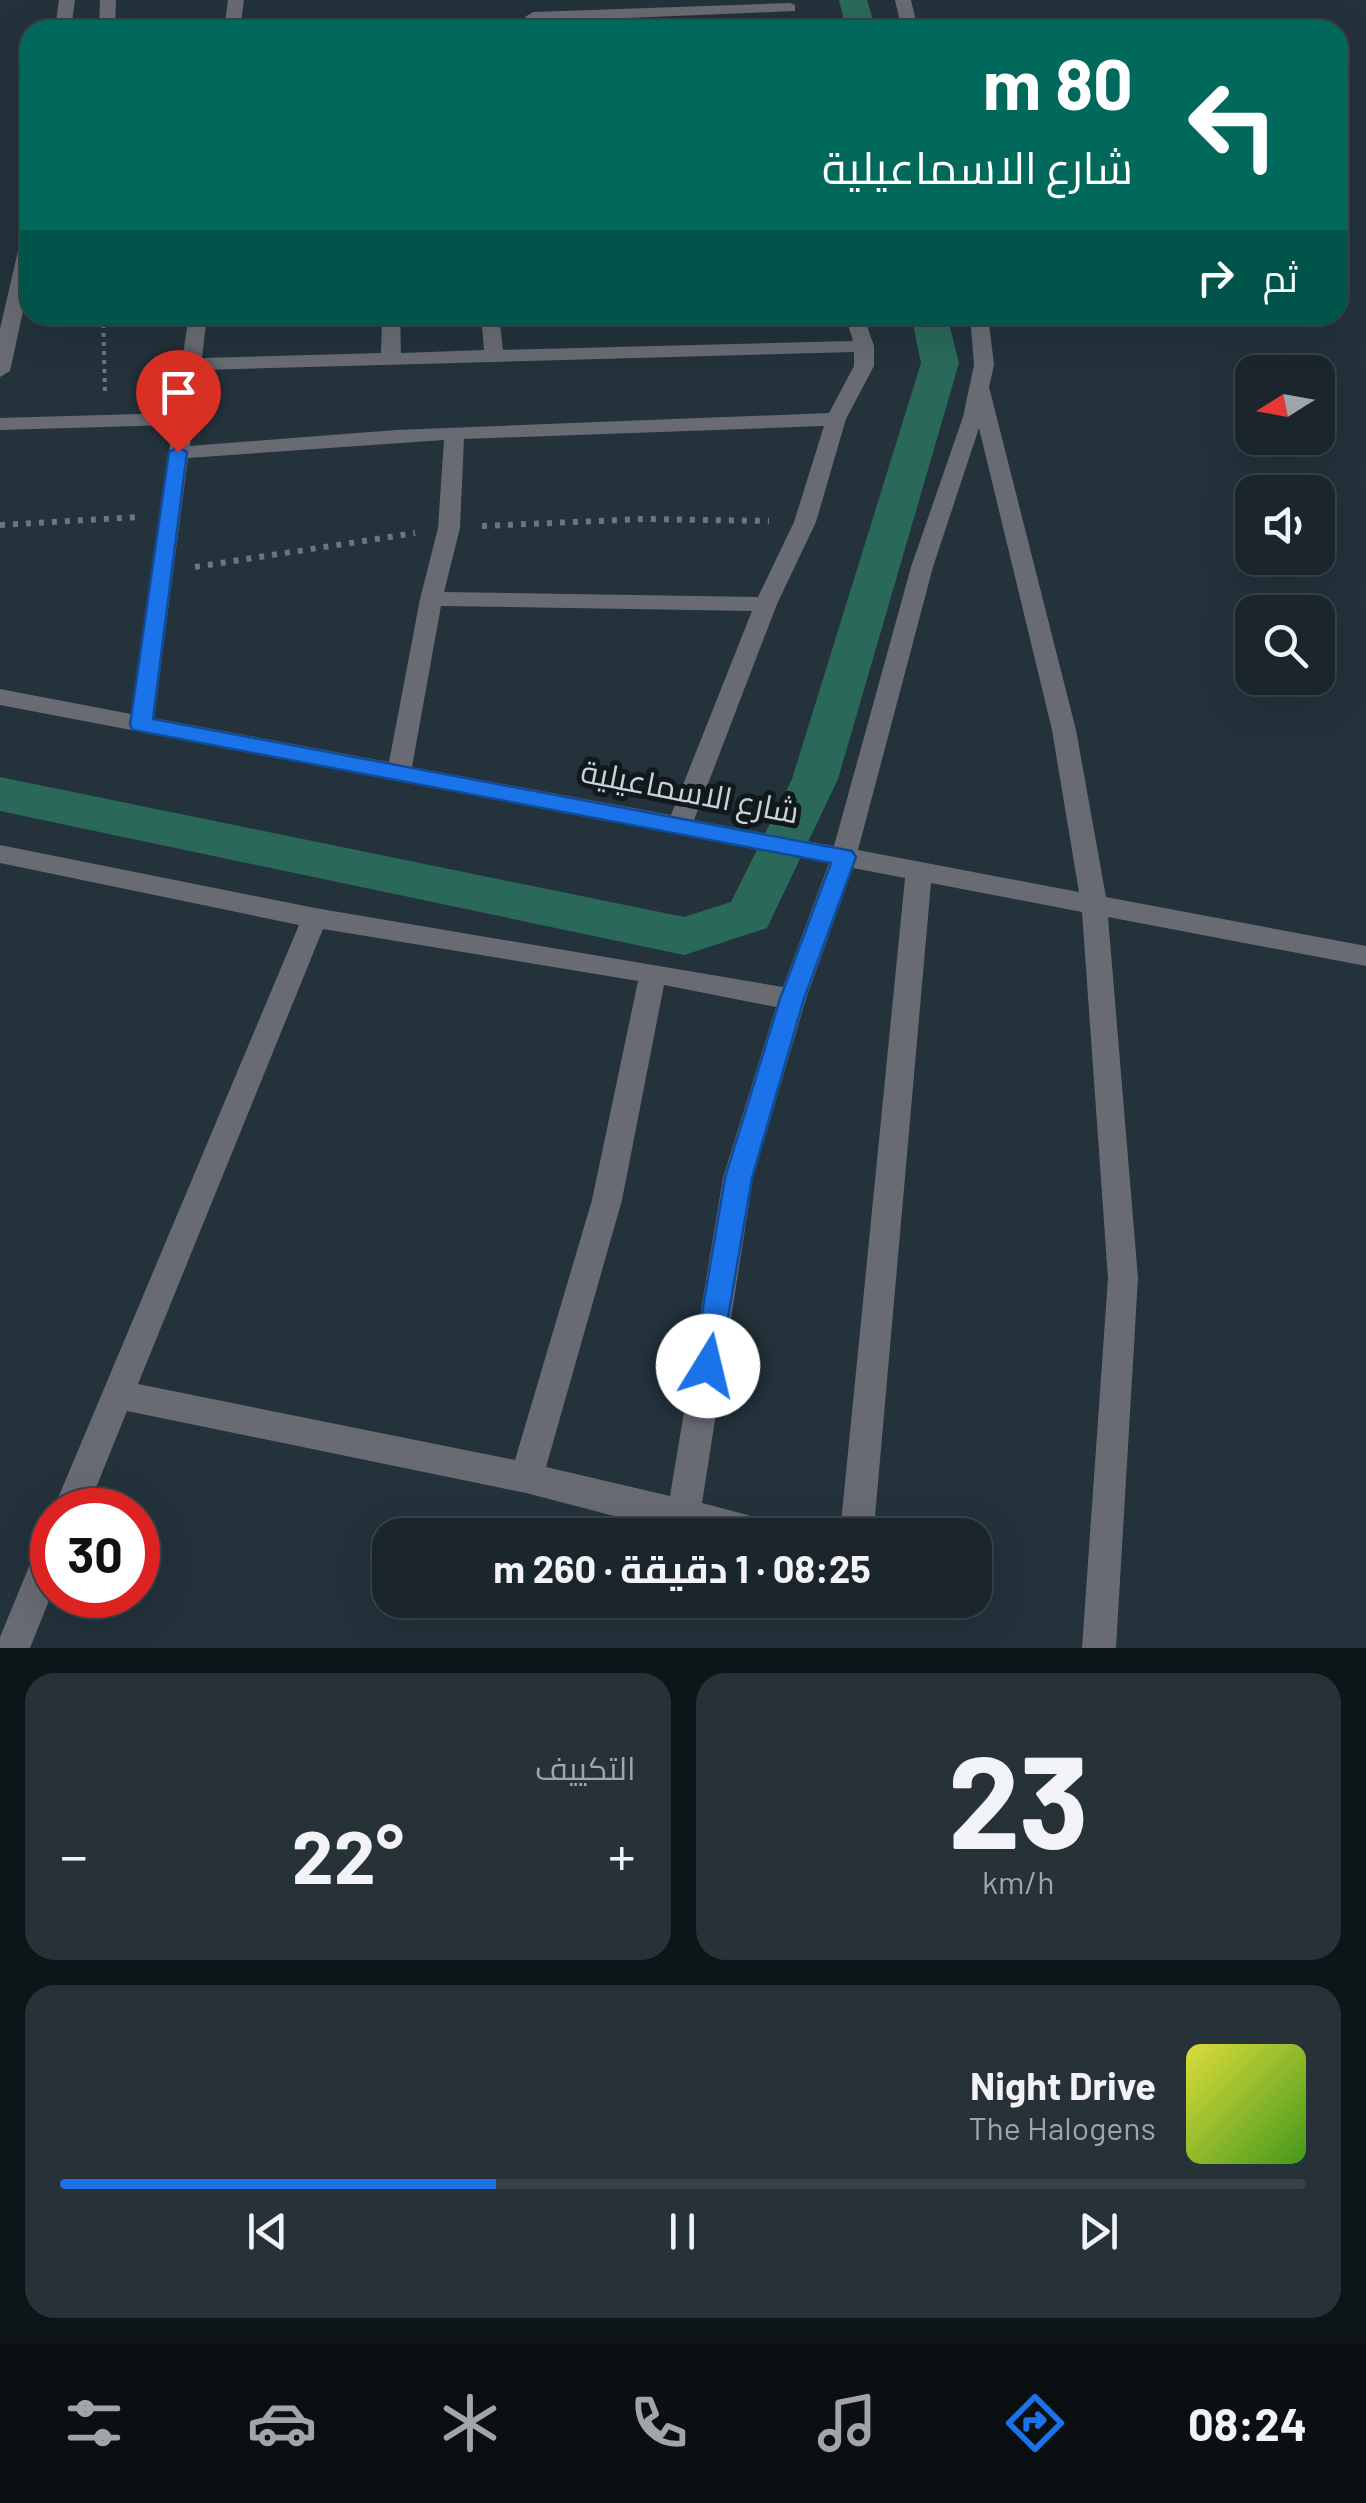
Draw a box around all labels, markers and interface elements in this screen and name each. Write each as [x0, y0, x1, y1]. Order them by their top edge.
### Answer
text: 80 m [983, 40, 1133, 124]
icon: left [1168, 60, 1298, 190]
text: شارع الاسماعيلية [822, 139, 1133, 193]
icon: right [1188, 250, 1243, 305]
text: ثم [1263, 254, 1298, 300]
pin [136, 350, 221, 453]
north arrow [1235, 355, 1335, 455]
map controls [1235, 355, 1335, 695]
icon: arrive [151, 365, 206, 420]
button: sound [1235, 475, 1335, 575]
button: search [1235, 595, 1335, 695]
street label: شارع الاسماعيلية [577, 750, 803, 835]
position arrow [656, 1314, 760, 1418]
speed limit sign: 30 [30, 1488, 160, 1618]
text: 08:25 · 1 دقيقة · 260 m [493, 1545, 871, 1591]
text: 23 [948, 1719, 1089, 1875]
text: التكييف [535, 1748, 636, 1786]
text: 22° [292, 1809, 404, 1899]
text: − [60, 1821, 88, 1887]
text: + [608, 1821, 635, 1887]
text: km/h [982, 1862, 1054, 1900]
text: Night Drive [970, 2062, 1156, 2108]
text: The Halogens [968, 2108, 1156, 2146]
icon: previous [240, 2204, 295, 2259]
icon: pause [655, 2204, 710, 2259]
icon: next [1071, 2204, 1126, 2259]
icon: filters [59, 2388, 129, 2458]
icon: car [247, 2388, 317, 2458]
icon: climate [435, 2388, 505, 2458]
icon: phone [624, 2388, 694, 2458]
icon: music [812, 2388, 882, 2458]
icon: directions [1000, 2388, 1070, 2458]
text: 08:24 [1188, 2396, 1307, 2450]

